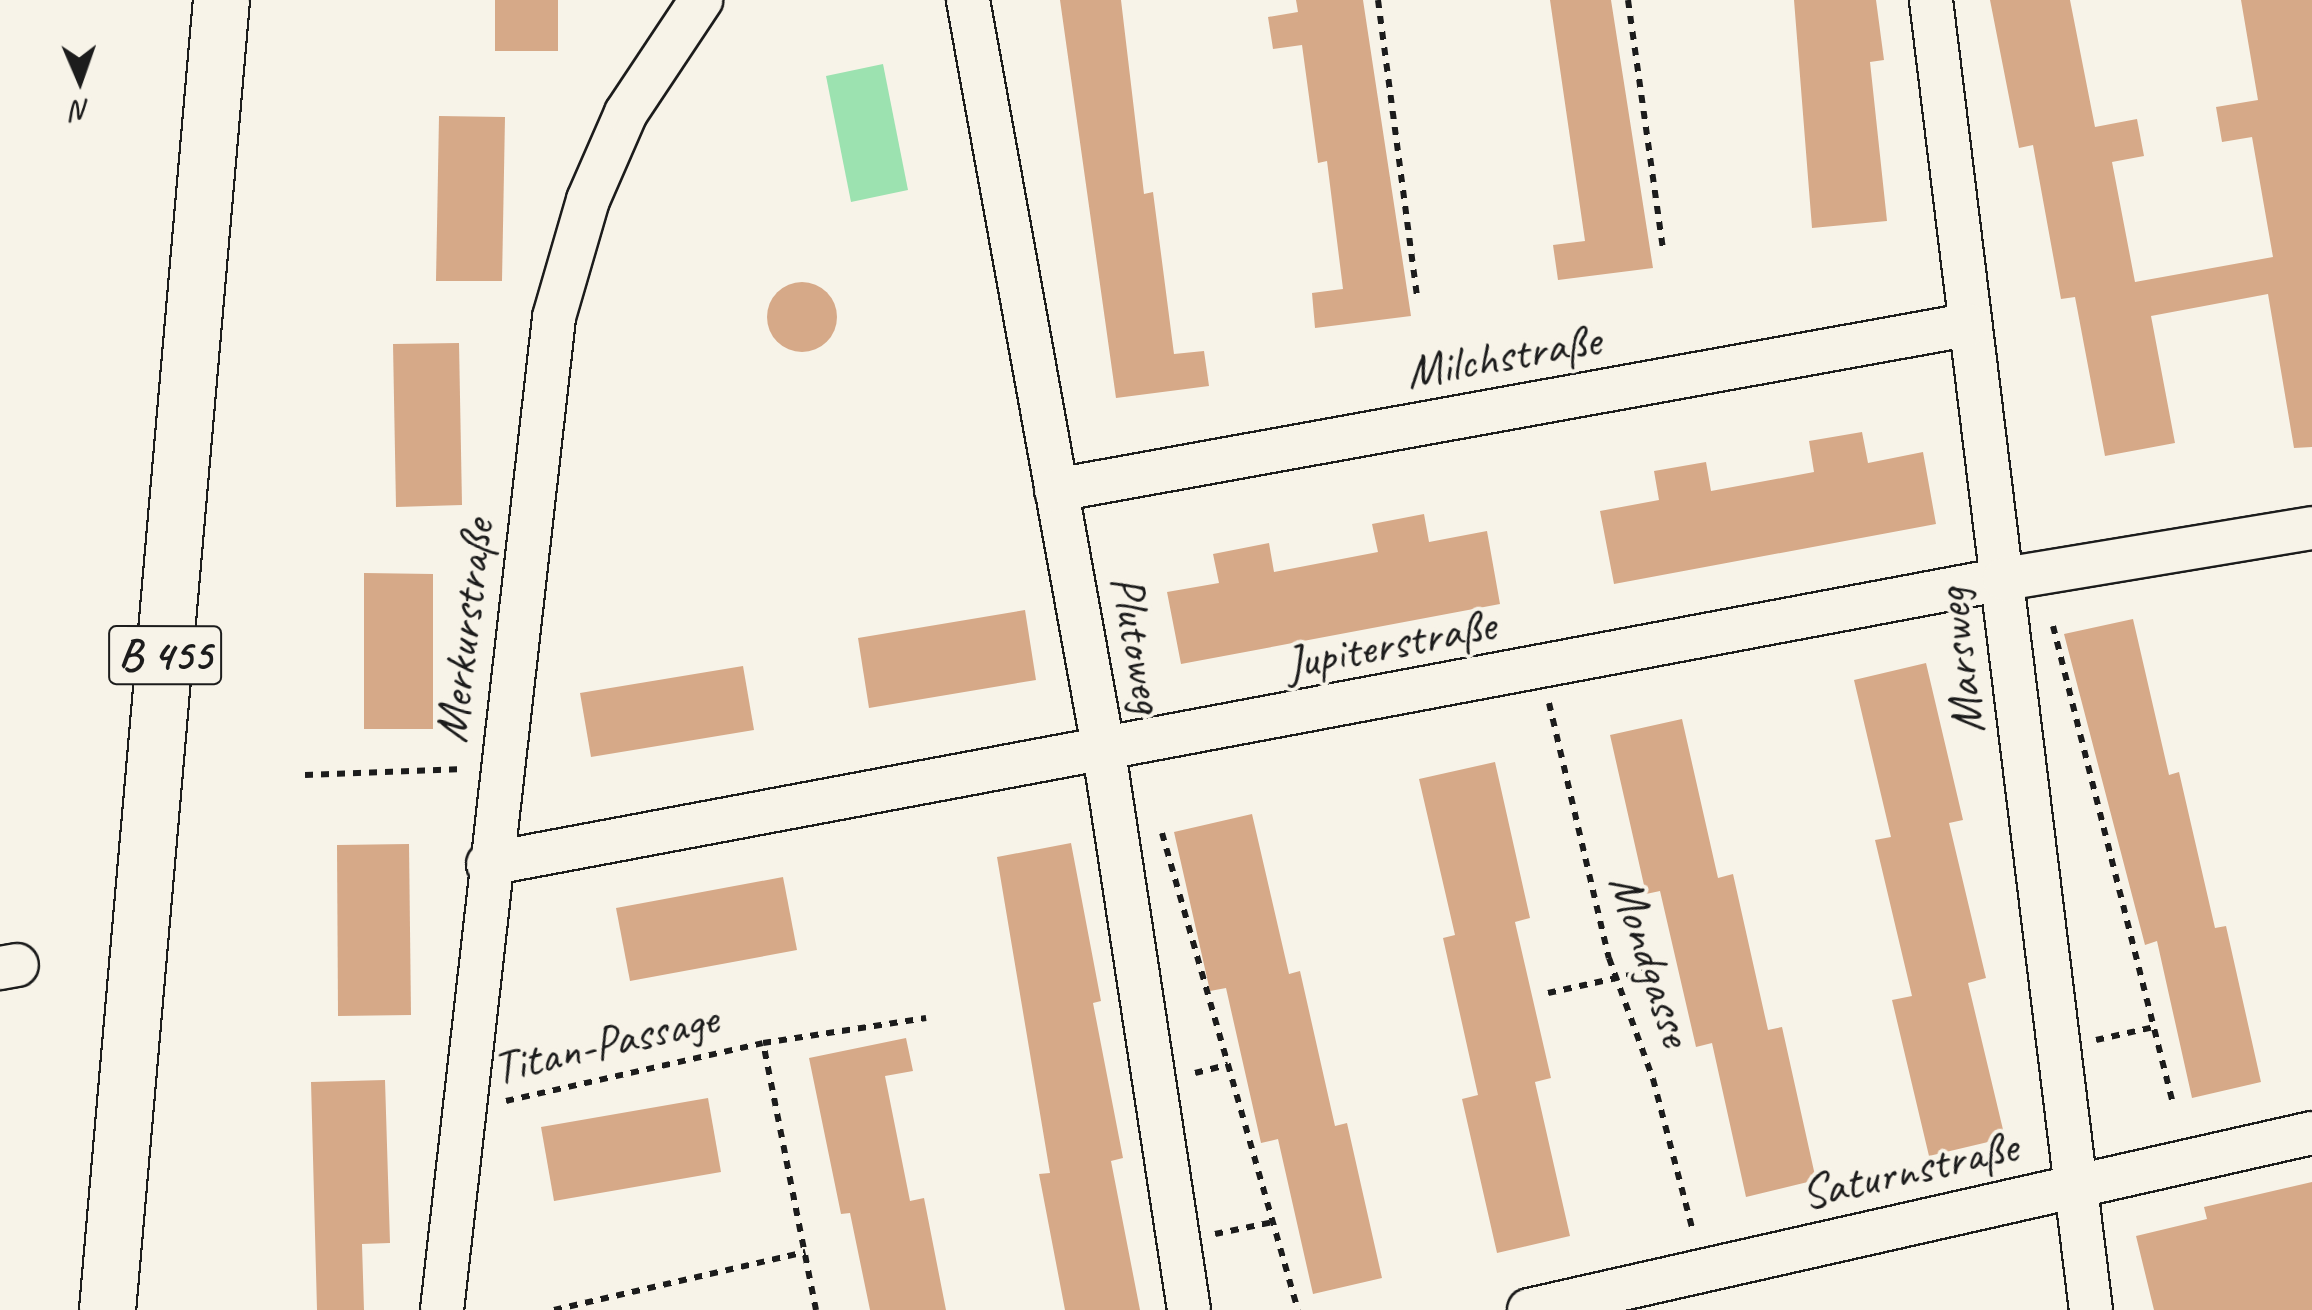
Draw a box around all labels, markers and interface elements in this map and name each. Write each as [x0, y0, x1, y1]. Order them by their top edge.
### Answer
north arrow [30, 30, 130, 130]
text: N [72, 93, 90, 128]
street label: Milchstraße [1401, 311, 1605, 401]
street label: Merkurstraße [422, 516, 506, 746]
street label: Plutoweg [1098, 571, 1178, 717]
street label: Marsweg [1922, 585, 1998, 737]
street label: Jupiterstraße [1280, 595, 1500, 693]
road number: B 455 [108, 615, 222, 695]
street label: Mondgasse [1596, 867, 1706, 1053]
street label: Titan-Passage [487, 989, 723, 1097]
street label: Saturnstraße [1795, 1117, 2023, 1223]

